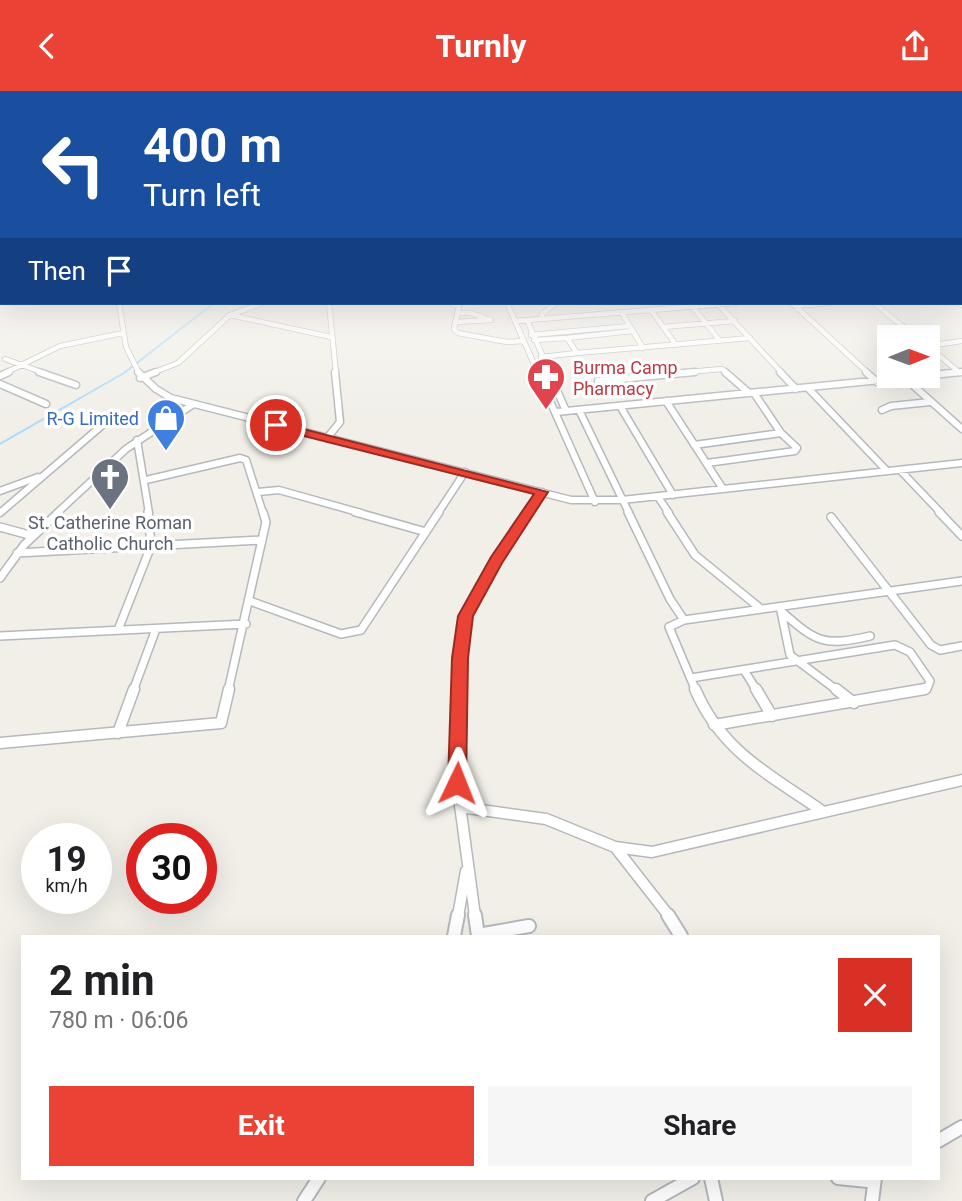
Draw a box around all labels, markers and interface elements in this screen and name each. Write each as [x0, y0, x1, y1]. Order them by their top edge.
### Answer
icon: back [28, 27, 66, 65]
text: Turnly [436, 27, 526, 65]
icon: share [896, 27, 934, 65]
text: 400 m [143, 117, 282, 174]
icon: left [28, 119, 119, 210]
text: Turn left [143, 176, 261, 214]
icon: arrive [100, 252, 138, 290]
text: Then [28, 256, 86, 286]
north arrow [877, 325, 940, 389]
map controls [877, 325, 940, 388]
pharmacy icon: Burma Camp Pharmacy [525, 356, 567, 411]
place label: Burma Camp Pharmacy [573, 357, 678, 399]
pin [246, 395, 306, 455]
shop icon: R-G Limited [145, 397, 187, 452]
icon: arrive [257, 406, 295, 444]
place label: R-G Limited [46, 408, 139, 429]
church icon: St. Catherine Roman Catholic Church [89, 456, 131, 511]
place label: St. Catherine Roman Catholic Church [28, 512, 192, 554]
position arrow [420, 746, 494, 820]
speed limit sign: 30 [126, 823, 217, 914]
text: 19 [46, 839, 87, 880]
text: km/h [45, 875, 88, 896]
text: 2 min [49, 956, 155, 1005]
button: close [838, 958, 912, 1032]
text: 780 m · 06:06 [49, 1007, 188, 1034]
button: Exit [49, 1086, 474, 1166]
button: Share [488, 1086, 912, 1166]

